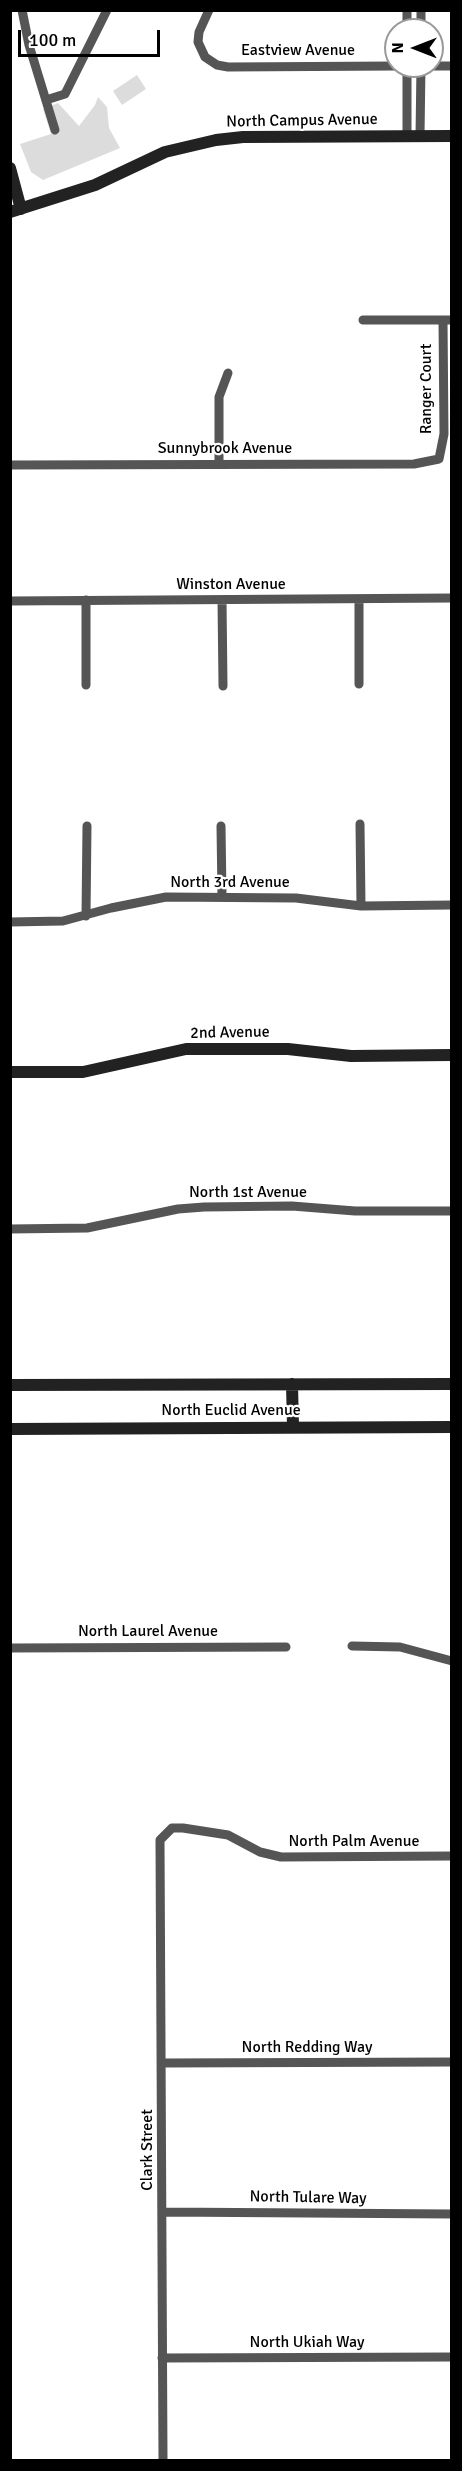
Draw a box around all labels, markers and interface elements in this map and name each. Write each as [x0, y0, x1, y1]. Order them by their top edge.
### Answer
scale bar [21, 18, 164, 56]
north arrow [384, 18, 444, 78]
text: 100 m [29, 29, 76, 51]
street label: Eastview Avenue [241, 41, 355, 61]
text: N [388, 42, 408, 54]
street label: North Campus Avenue [226, 110, 378, 132]
street label: Ranger Court [417, 344, 437, 434]
street label: Sunnybrook Avenue [158, 439, 292, 459]
street label: Winston Avenue [176, 575, 286, 595]
street label: North 3rd Avenue [170, 873, 290, 893]
street label: 2nd Avenue [190, 1023, 270, 1043]
street label: North 1st Avenue [189, 1183, 307, 1203]
street label: North Euclid Avenue [161, 1401, 301, 1421]
street label: North Laurel Avenue [78, 1622, 218, 1642]
street label: North Palm Avenue [288, 1832, 420, 1852]
street label: North Redding Way [242, 2038, 372, 2058]
street label: Clark Street [138, 2109, 158, 2191]
street label: North Tulare Way [249, 2187, 367, 2209]
street label: North Ukiah Way [250, 2333, 364, 2353]

